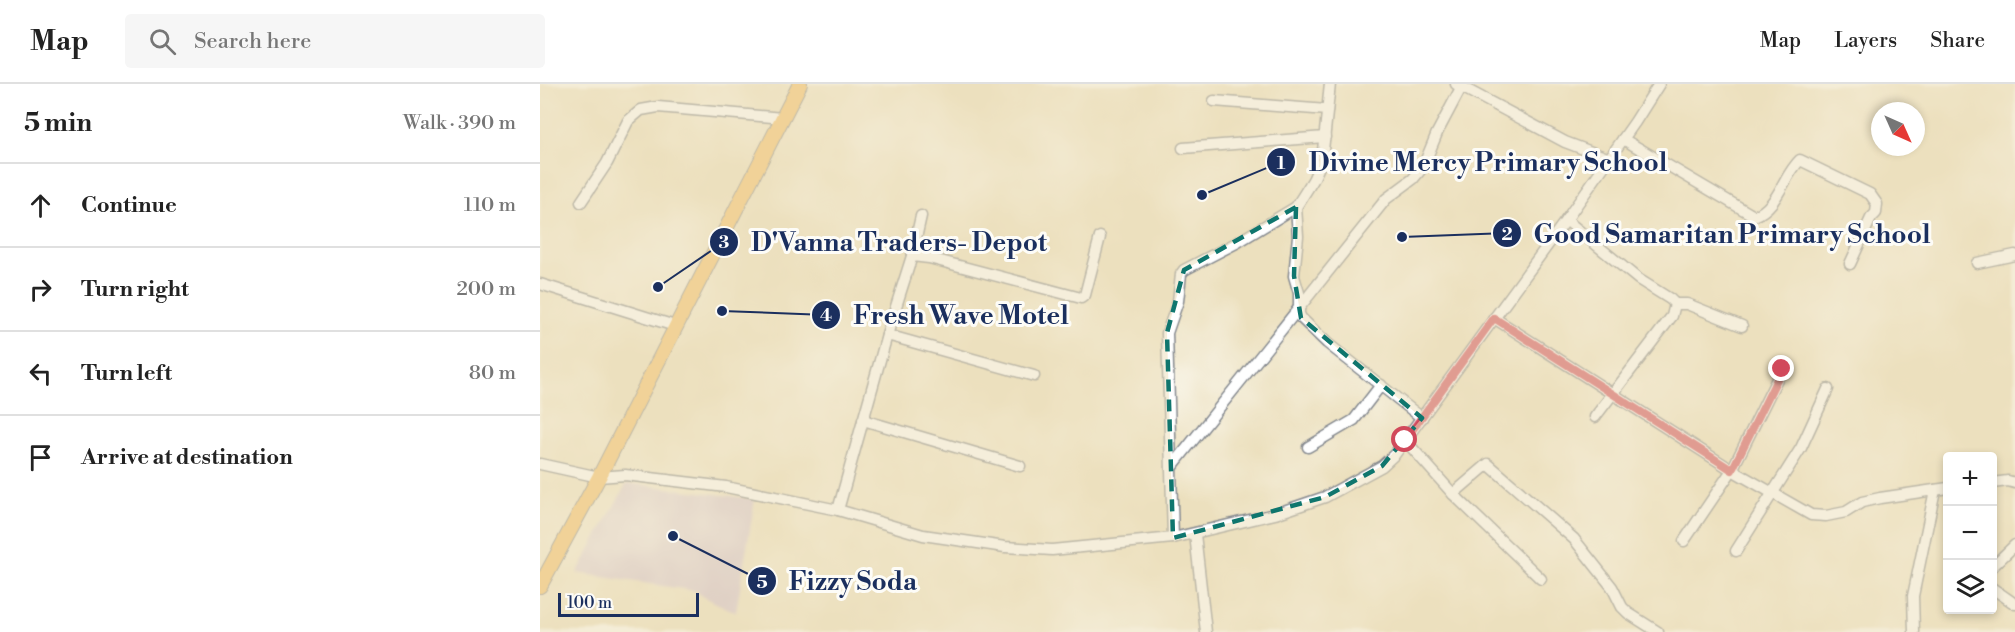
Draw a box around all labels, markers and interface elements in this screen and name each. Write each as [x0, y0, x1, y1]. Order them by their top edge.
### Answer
search box [125, 14, 545, 68]
text: Map [30, 24, 89, 59]
icon: search [146, 25, 179, 58]
text: Search here [194, 28, 311, 55]
text: Map [1760, 28, 1801, 54]
text: Layers [1834, 28, 1897, 54]
text: Share [1930, 28, 1985, 54]
north arrow [1871, 102, 1925, 156]
text: 5 min [24, 107, 92, 139]
text: Walk · 390 m [403, 111, 516, 136]
callout: Divine Mercy Primary School [1266, 140, 1679, 184]
text: Divine Mercy Primary School [1309, 147, 1668, 179]
text: 1 [1277, 152, 1286, 175]
icon: ahead [24, 189, 57, 222]
text: Continue [81, 192, 177, 219]
text: 110 m [464, 193, 516, 218]
callout: Good Samaritan Primary School [1492, 211, 1943, 255]
text: Good Samaritan Primary School [1533, 219, 1931, 251]
callout: D'Vanna Traders- Depot [709, 220, 1059, 264]
text: 2 [1501, 223, 1513, 246]
text: D'Vanna Traders- Depot [751, 227, 1048, 259]
text: 3 [719, 231, 730, 254]
icon: right [24, 273, 57, 306]
text: Turn right [81, 276, 189, 303]
text: 200 m [456, 277, 516, 302]
callout: Fresh Wave Motel [811, 293, 1081, 337]
text: Fresh Wave Motel [853, 300, 1069, 332]
text: 4 [820, 304, 832, 327]
route end [1768, 355, 1794, 381]
icon: left [24, 357, 57, 390]
text: Turn left [81, 360, 172, 387]
text: 80 m [469, 361, 516, 386]
route start [1391, 426, 1417, 452]
icon: arrive [24, 441, 57, 474]
text: Arrive at destination [81, 444, 293, 471]
map controls [1943, 452, 1997, 614]
button: + [1943, 452, 1997, 506]
button: − [1943, 506, 1997, 560]
callout: Fizzy Soda [747, 559, 929, 603]
button: layers [1943, 560, 1997, 614]
text: Fizzy Soda [789, 566, 918, 598]
text: 5 [756, 571, 768, 594]
scale bar [558, 590, 699, 618]
text: 100 m [567, 593, 612, 613]

